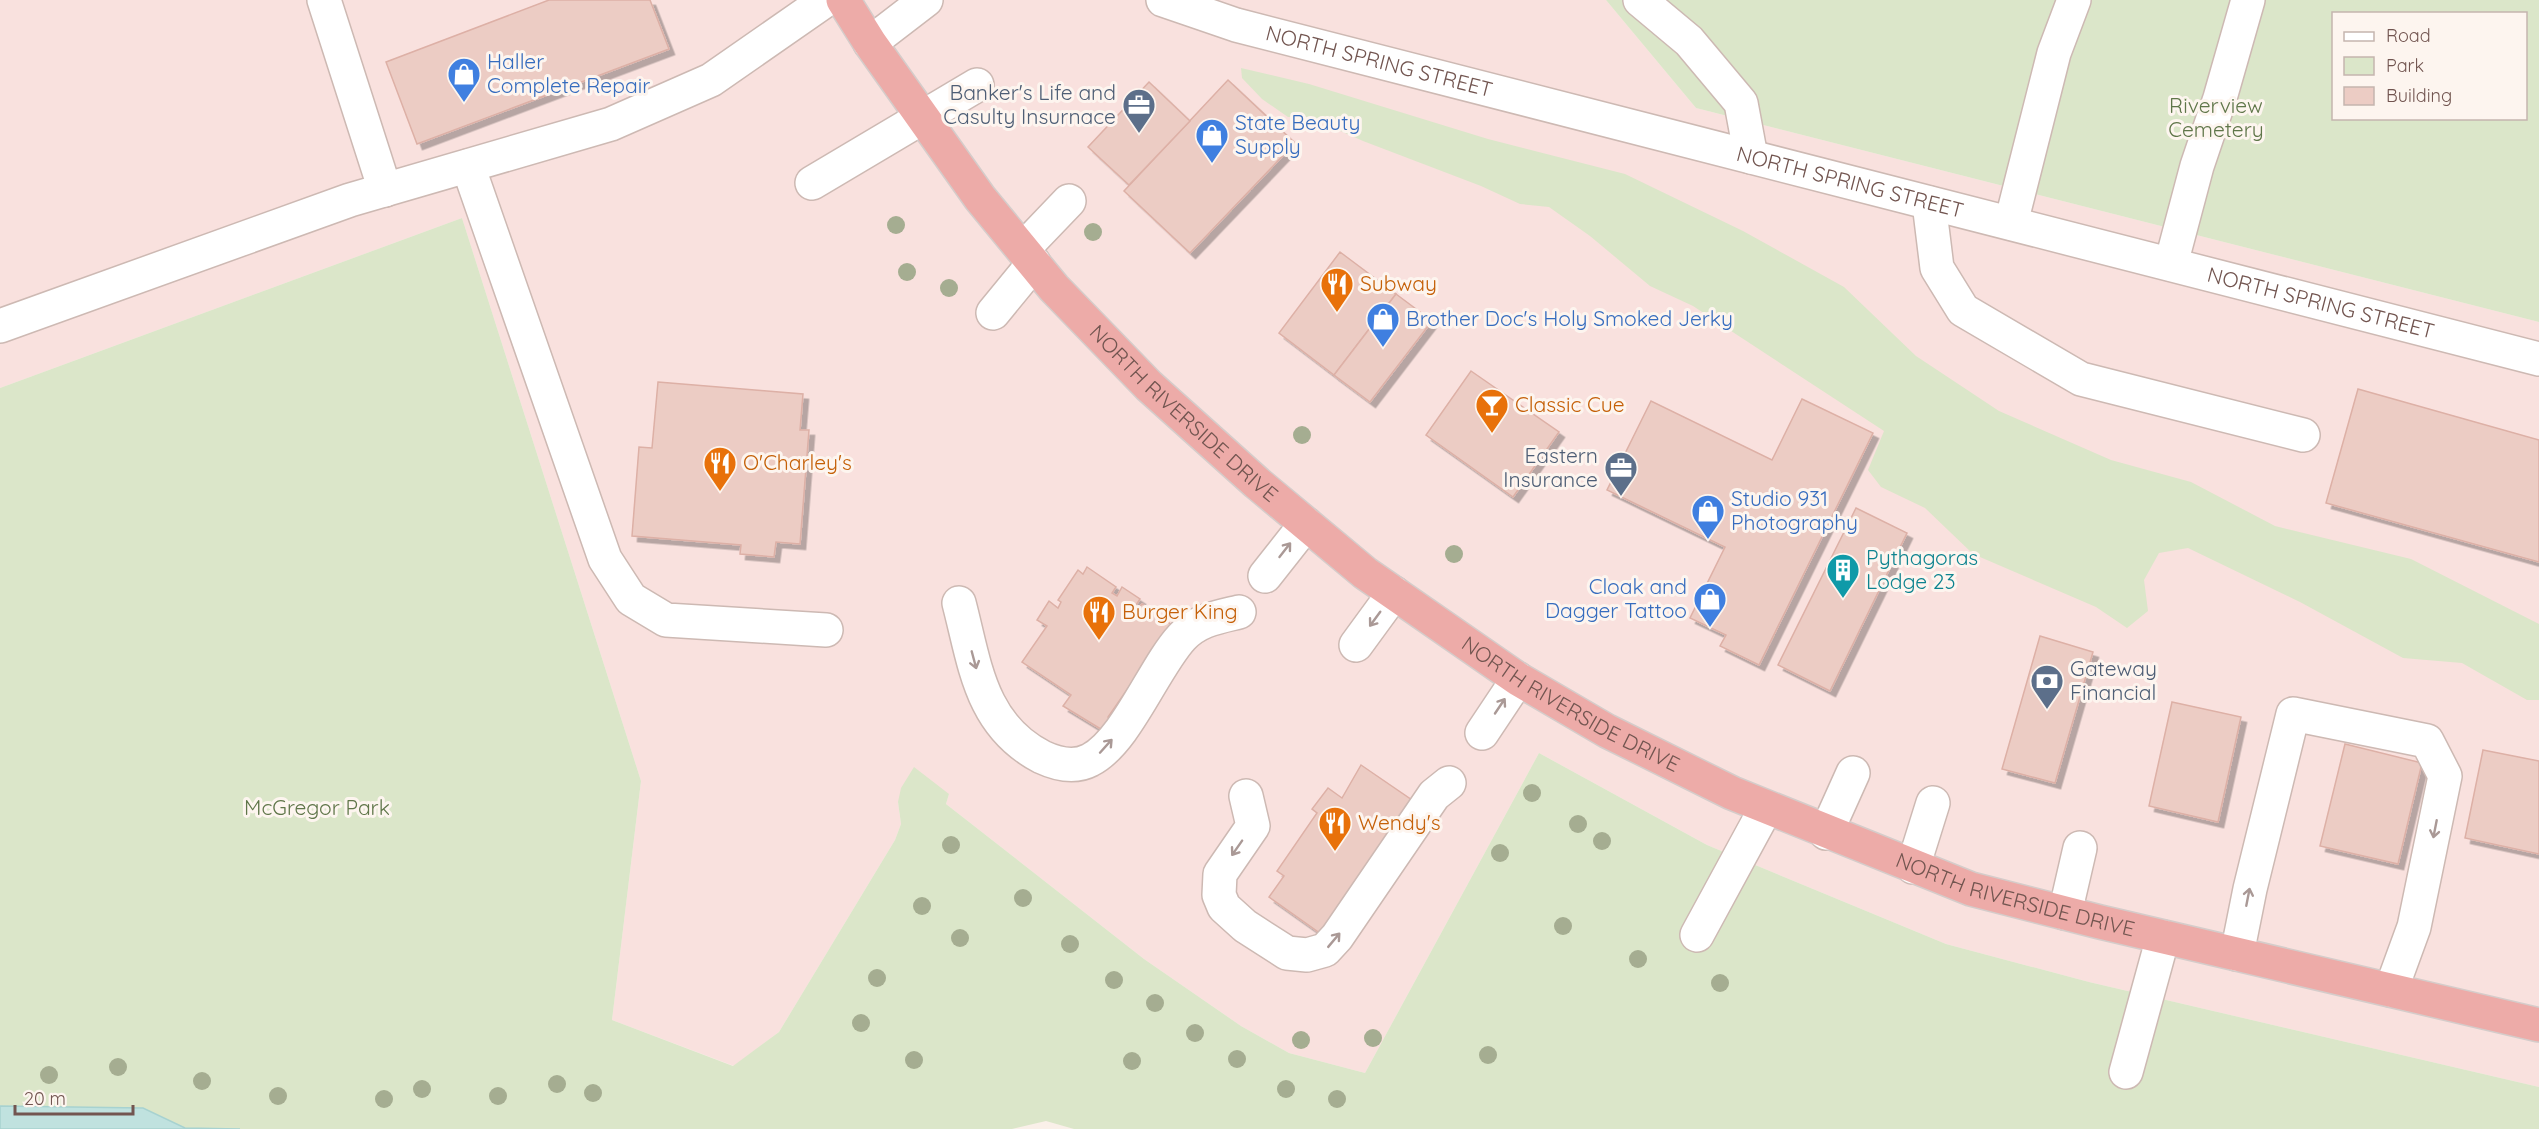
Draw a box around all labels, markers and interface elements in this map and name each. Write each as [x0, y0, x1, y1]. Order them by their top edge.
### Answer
legend [2332, 12, 2527, 120]
street label: NORTH SPRING STREET [1263, 19, 1496, 102]
text: Road [2386, 24, 2431, 47]
place label: Haller Complete Repair [487, 48, 650, 98]
text: Park [2386, 54, 2424, 77]
shop icon: Haller Complete Repair [446, 56, 482, 103]
place label: Banker's Life and Casulty Insurnace [943, 79, 1116, 129]
text: Building [2386, 84, 2452, 107]
office icon: Banker's Life and Casulty Insurnace [1121, 87, 1157, 134]
park label: Riverview Cemetery [2168, 92, 2264, 142]
place label: State Beauty Supply [1235, 109, 1360, 159]
shop icon: State Beauty Supply [1194, 117, 1230, 164]
street label: NORTH SPRING STREET [1734, 140, 1966, 223]
street label: NORTH SPRING STREET [2205, 261, 2437, 344]
restaurant icon: Subway [1319, 266, 1355, 313]
place label: Subway [1360, 270, 1437, 296]
shop icon: Brother Doc's Holy Smoked Jerky [1365, 301, 1401, 348]
place label: Brother Doc's Holy Smoked Jerky [1406, 305, 1733, 331]
street label: NORTH RIVERSIDE DRIVE [1085, 319, 1284, 507]
bar icon: Classic Cue [1474, 387, 1510, 434]
place label: Classic Cue [1515, 391, 1625, 417]
place label: Eastern Insurance [1503, 442, 1598, 492]
restaurant icon: O'Charley's [702, 445, 738, 492]
place label: O'Charley's [743, 449, 852, 475]
office icon: Eastern Insurance [1603, 450, 1639, 497]
place label: Studio 931 Photography [1731, 485, 1858, 535]
shop icon: Studio 931 Photography [1690, 493, 1726, 540]
one-way arrow [1279, 542, 1292, 558]
place label: Pythagoras Lodge 23 [1866, 544, 1978, 594]
building icon: Pythagoras Lodge 23 [1825, 552, 1861, 599]
place label: Cloak and Dagger Tattoo [1545, 573, 1687, 623]
shop icon: Cloak and Dagger Tattoo [1692, 581, 1728, 628]
restaurant icon: Burger King [1081, 594, 1117, 641]
place label: Burger King [1122, 598, 1238, 624]
one-way arrow [1368, 611, 1381, 627]
street label: NORTH RIVERSIDE DRIVE [1457, 630, 1684, 777]
one-way arrow [969, 650, 980, 669]
place label: Gateway Financial [2070, 655, 2157, 705]
bank icon: Gateway Financial [2029, 663, 2065, 710]
one-way arrow [1494, 698, 1506, 715]
one-way arrow [1099, 739, 1113, 754]
park label: McGregor Park [244, 794, 390, 820]
restaurant icon: Wendy's [1317, 805, 1353, 852]
place label: Wendy's [1358, 809, 1441, 835]
one-way arrow [2428, 819, 2440, 838]
one-way arrow [1231, 840, 1243, 856]
street label: NORTH RIVERSIDE DRIVE [1892, 846, 2137, 942]
one-way arrow [2243, 888, 2254, 907]
one-way arrow [1327, 932, 1340, 948]
scale bar [15, 1078, 134, 1116]
text: 20 m [24, 1087, 66, 1110]

